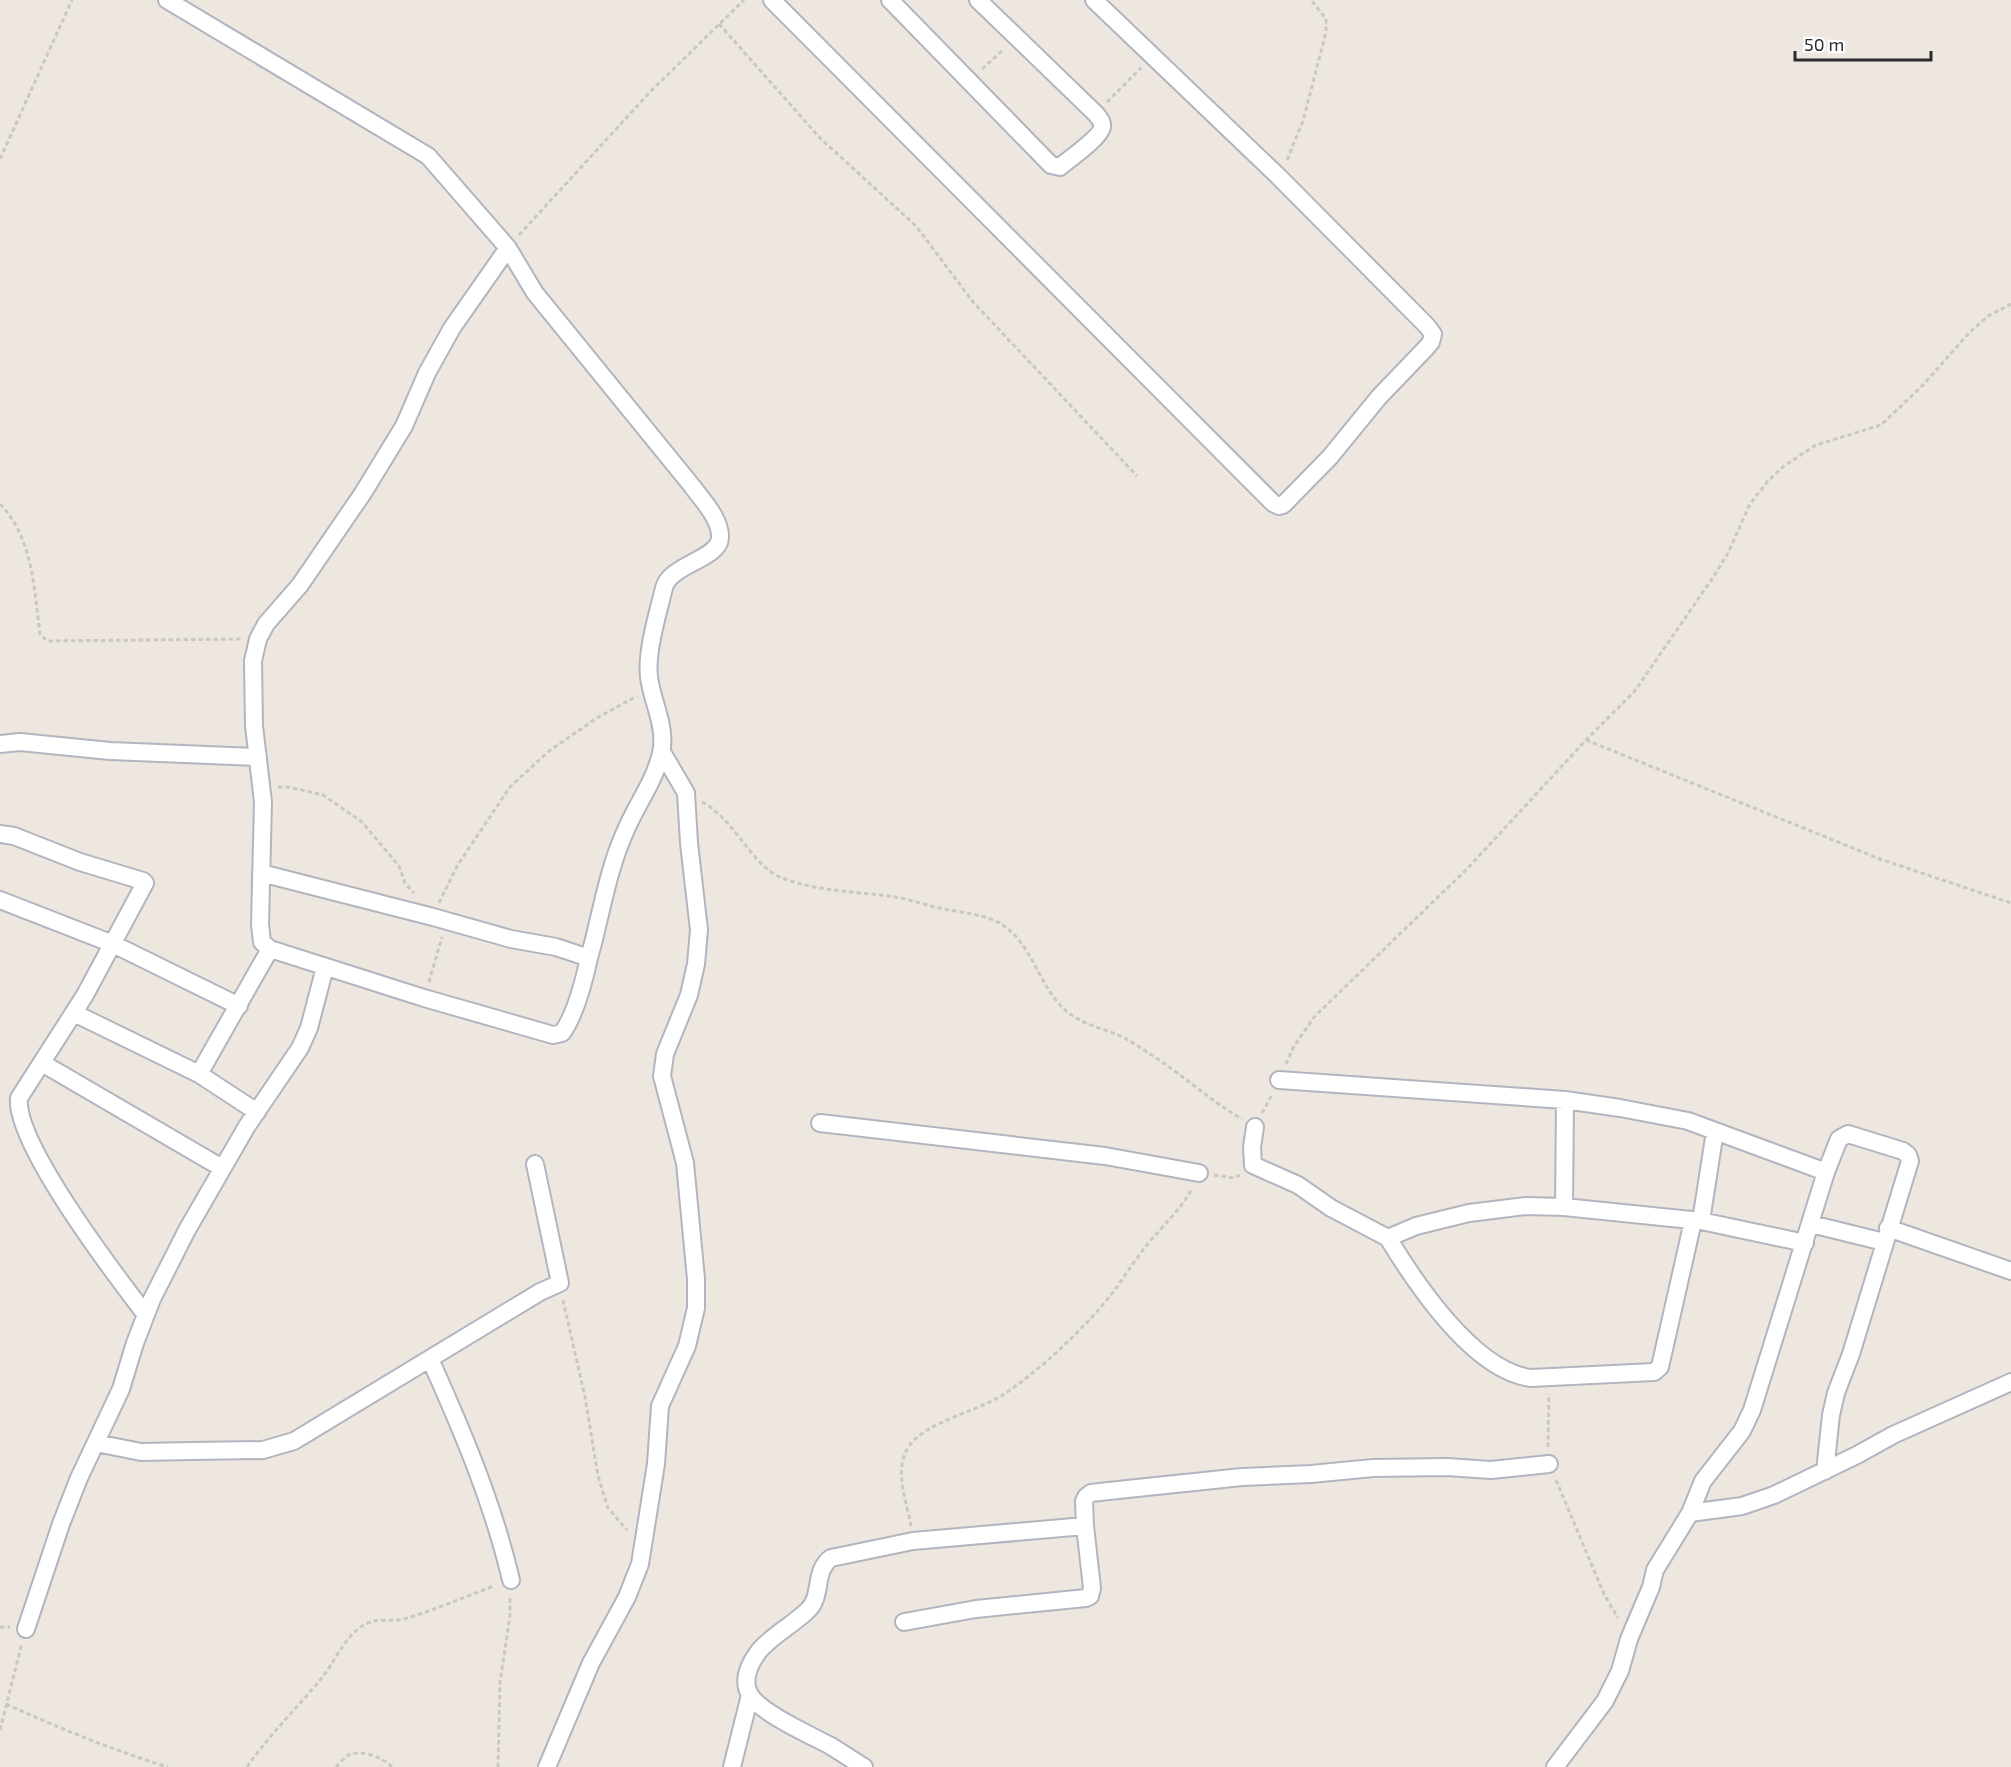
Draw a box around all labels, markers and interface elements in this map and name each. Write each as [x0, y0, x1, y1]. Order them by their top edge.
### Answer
scale bar [1795, 24, 1932, 62]
text: 50 m [1804, 33, 1844, 55]

